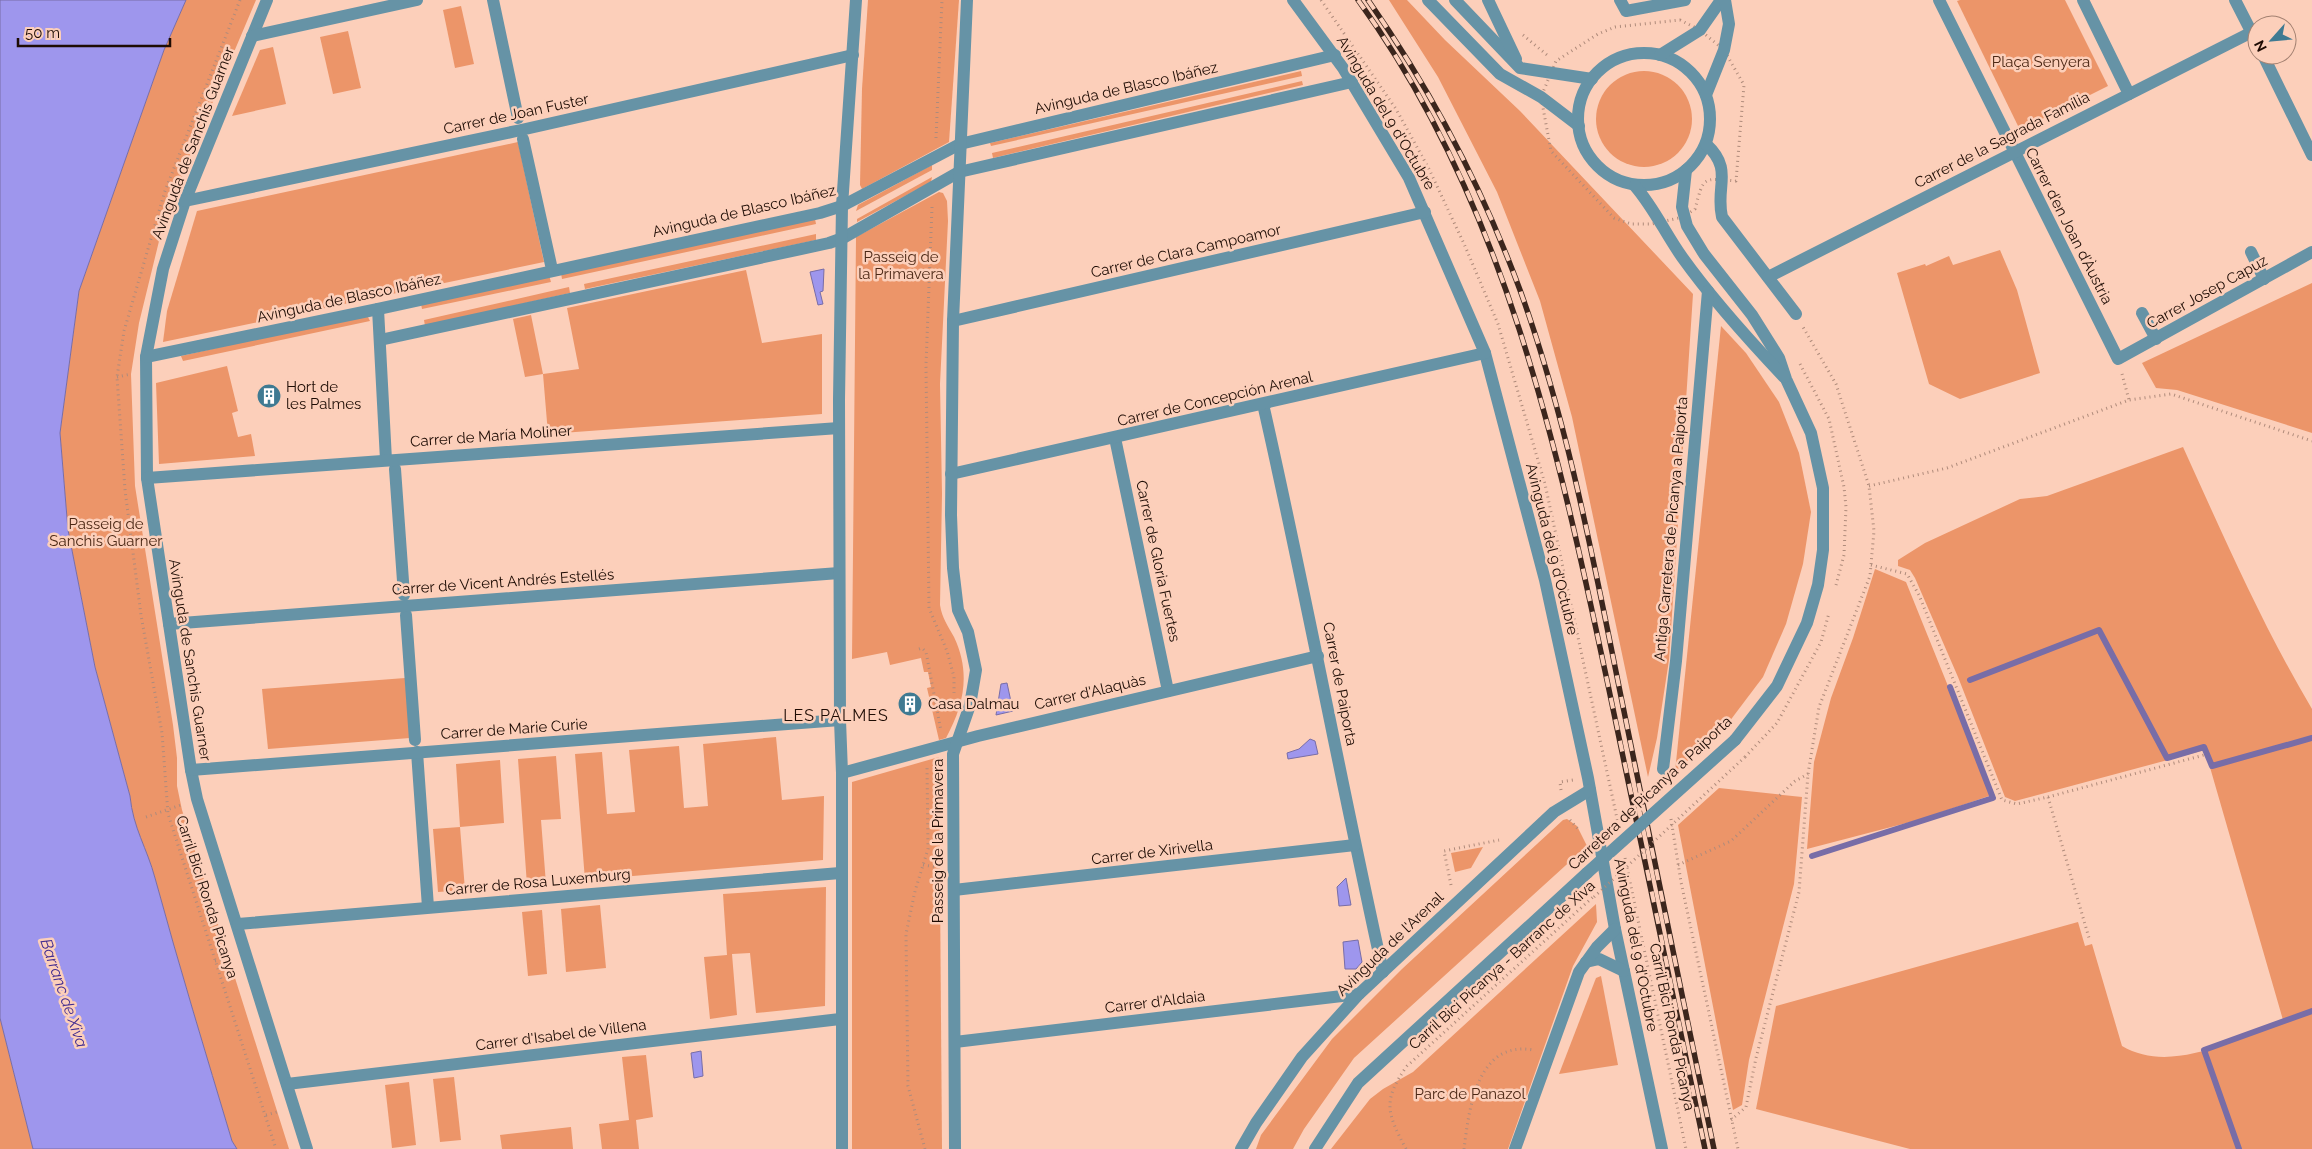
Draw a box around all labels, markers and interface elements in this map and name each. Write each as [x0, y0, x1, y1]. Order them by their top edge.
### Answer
scale bar [18, 15, 170, 47]
north arrow [2247, 15, 2297, 65]
text: 50 m [25, 24, 60, 42]
street label: Avinguda del 9 d'Octubre [1333, 33, 1439, 193]
text: N [2251, 38, 2270, 54]
street label: Avinguda de Sanchis Guarner [148, 44, 238, 242]
park label: Plaça Senyera [1992, 53, 2090, 71]
street label: Avinguda de Blasco Ibáñez [1033, 58, 1219, 118]
street label: Carrer de la Sagrada Família [1911, 88, 2093, 192]
street label: Carrer de Joan Fuster [442, 90, 591, 138]
street label: Carrer d’en Joan d’Àustria [2022, 145, 2116, 307]
street label: Avinguda de Blasco Ibáñez [651, 181, 837, 241]
street label: Carrer de Clara Campoamor [1089, 220, 1284, 282]
park label: Passeig de la Primavera [858, 248, 944, 283]
street label: Carrer Josep Capuz [2144, 251, 2270, 333]
street label: Avinguda de Blasco Ibáñez [255, 270, 443, 326]
street label: Carrer de Concepción Arenal [1116, 368, 1315, 430]
place label: Hort de les Palmes [286, 378, 361, 413]
building icon: Hort de les Palmes [256, 383, 282, 409]
street label: Antiga Carretera de Picanya a Paiporta [1650, 396, 1692, 662]
street label: Carrer de María Moliner [409, 421, 573, 451]
street label: Avinguda del 9 d'Octubre [1522, 461, 1582, 637]
street label: Carrer de Gloria Fuertes [1132, 479, 1184, 643]
park label: Passeig de Sanchis Guarner [49, 515, 163, 550]
street label: Avinguda de Sanchis Guarner [165, 558, 215, 763]
street label: Carrer de Vicent Andrés Estellés [391, 565, 615, 599]
street label: Carrer de Paiporta [1319, 621, 1361, 747]
street label: Carrer d'Alaquàs [1033, 670, 1147, 714]
building icon: Casa Dalmau [897, 691, 923, 717]
place label: Casa Dalmau [928, 695, 1020, 713]
district label: LES PALMES [783, 706, 889, 725]
street label: Carretera de Picanya a Paiporta [1564, 712, 1736, 874]
street label: Carrer de Marie Curie [440, 715, 588, 743]
street label: Passeig de la Primavera [929, 759, 947, 923]
street label: Carril Bici Ronda Picanya [172, 813, 242, 981]
street label: Carrer de Xirivella [1090, 836, 1214, 868]
street label: Avinguda del 9 d'Octubre [1610, 857, 1662, 1033]
street label: Carrer de Rosa Luxemburg [445, 865, 631, 899]
street label: Carril Bici Picanya - Barranc de Xiva [1405, 877, 1599, 1053]
street label: Avinguda de l'Arenal [1333, 888, 1448, 1000]
water label: Barranc de Xiva [36, 936, 92, 1050]
street label: Carril Bici Ronda Picanya [1645, 942, 1699, 1112]
street label: Carrer d'Aldaia [1104, 987, 1206, 1017]
street label: Carrer d'Isabel de Villena [475, 1016, 647, 1054]
park label: Parc de Panazol [1414, 1085, 1526, 1103]

